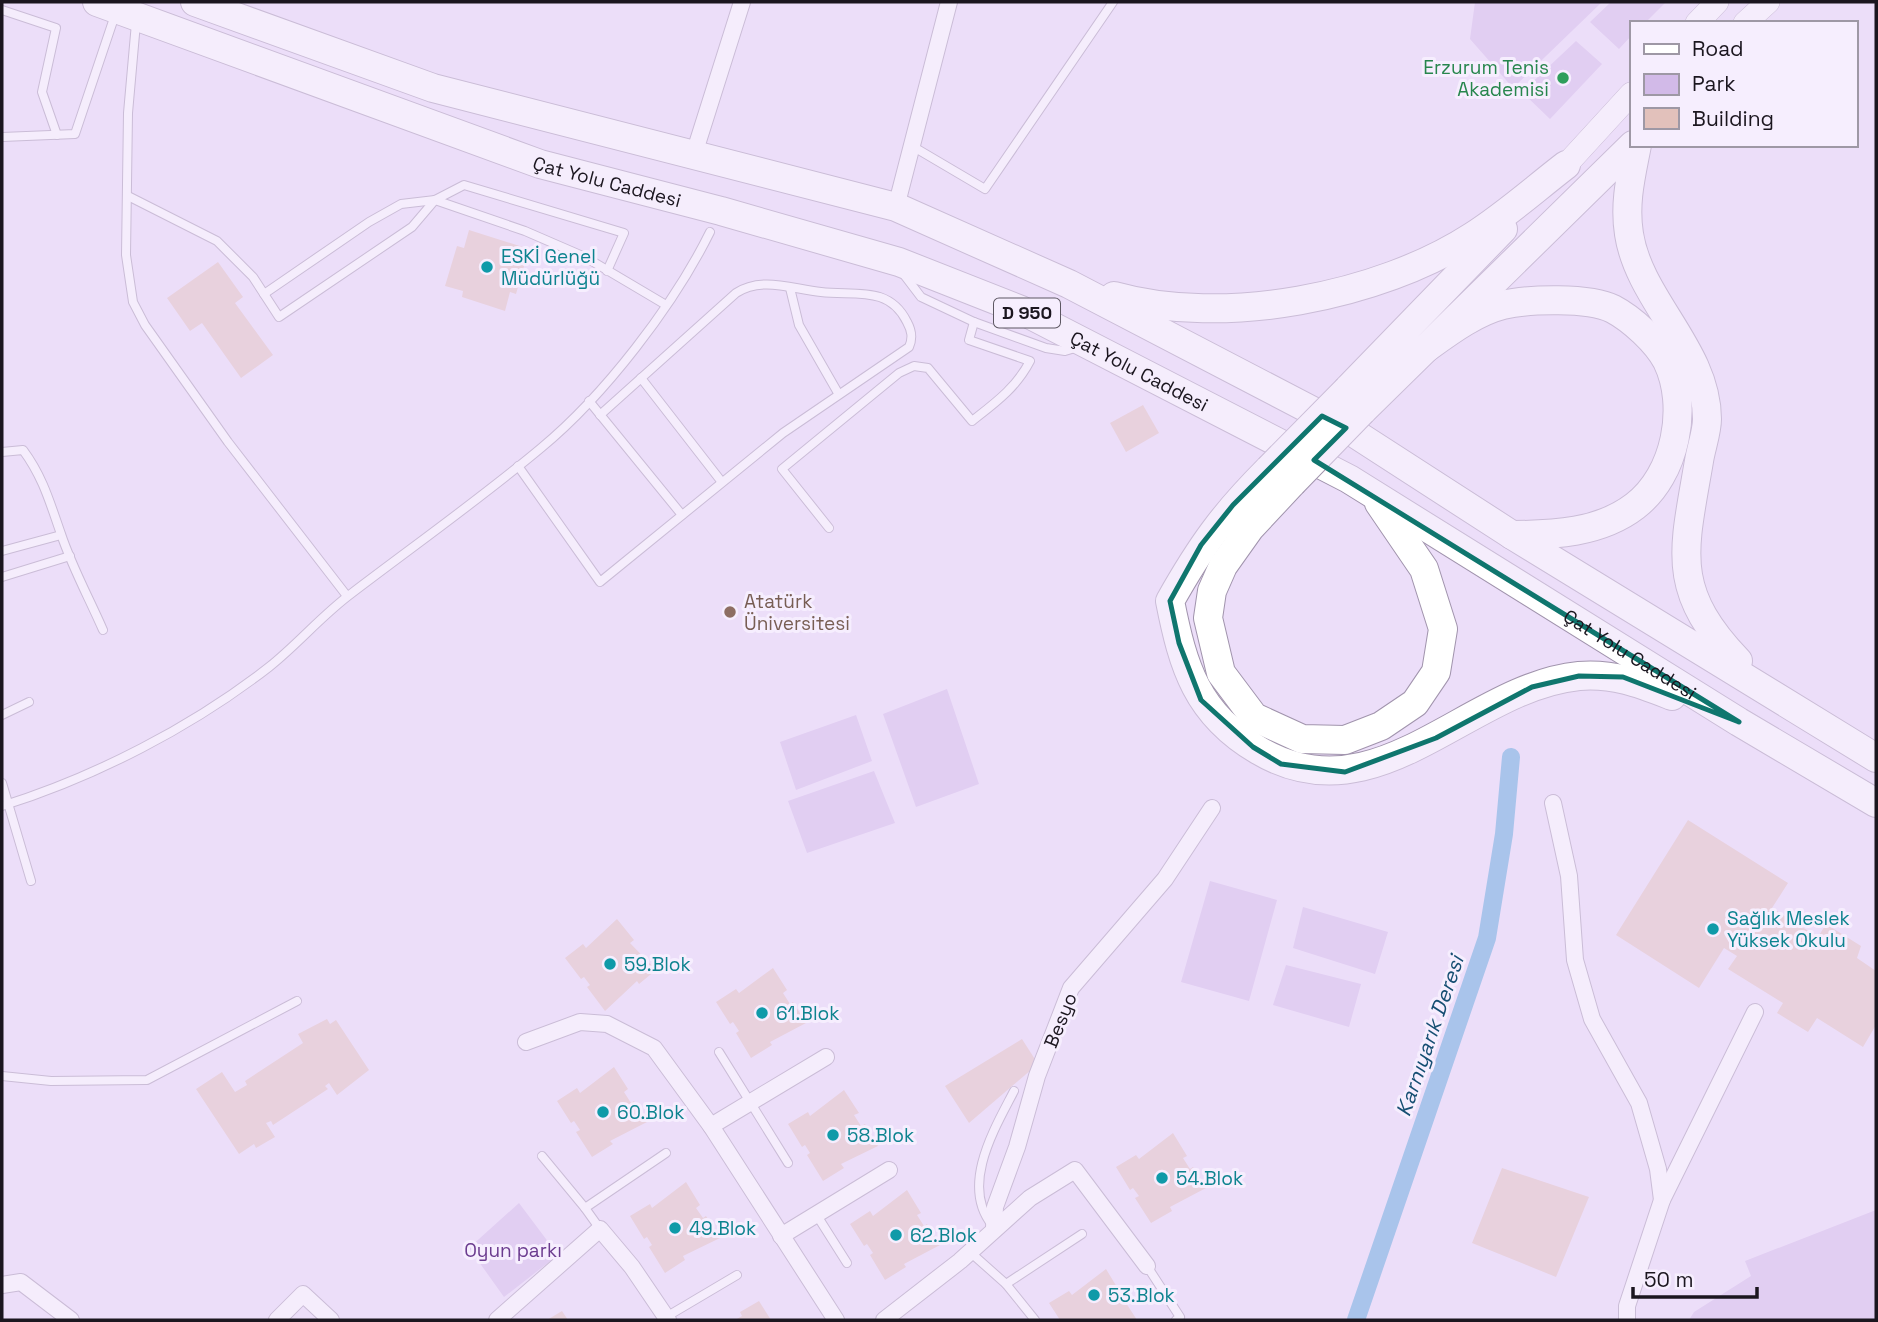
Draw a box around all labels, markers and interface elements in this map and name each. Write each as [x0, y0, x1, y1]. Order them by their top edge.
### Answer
legend [1630, 21, 1857, 147]
text: Road [1692, 35, 1744, 62]
place label: Erzurum Tenis Akademisi [1423, 55, 1549, 102]
marker: Erzurum Tenis Akademisi [1555, 70, 1571, 86]
text: Park [1692, 70, 1736, 97]
text: Building [1692, 105, 1774, 132]
street label: Çat Yolu Caddesi [529, 150, 684, 213]
place label: ESKİ Genel Müdürlüğü [501, 244, 600, 291]
marker: ESKİ Genel Müdürlüğü [479, 259, 495, 275]
road number: D 950 [994, 298, 1060, 328]
street label: Çat Yolu Caddesi [1066, 325, 1212, 417]
place label: Atatürk Üniversitesi [744, 589, 850, 636]
marker: Atatürk Üniversitesi [722, 604, 738, 620]
street label: Çat Yolu Caddesi [1559, 604, 1701, 705]
place label: Sağlık Meslek Yüksek Okulu [1727, 906, 1850, 953]
marker: Sağlık Meslek Yüksek Okulu [1705, 921, 1721, 937]
water label: Karnıyarık Deresi [1389, 949, 1471, 1120]
place label: 59.Blok [624, 952, 691, 977]
marker: 59.Blok [602, 956, 618, 972]
street label: Besyo [1038, 989, 1083, 1051]
place label: 61.Blok [776, 1001, 840, 1026]
marker: 61.Blok [754, 1005, 770, 1021]
place label: 60.Blok [617, 1100, 685, 1125]
marker: 60.Blok [595, 1104, 611, 1120]
place label: 58.Blok [847, 1123, 914, 1148]
marker: 58.Blok [825, 1127, 841, 1143]
place label: 54.Blok [1176, 1166, 1243, 1191]
marker: 54.Blok [1154, 1170, 1170, 1186]
place label: 49.Blok [689, 1216, 756, 1241]
marker: 49.Blok [667, 1220, 683, 1236]
place label: 62.Blok [910, 1223, 977, 1248]
marker: 62.Blok [888, 1227, 904, 1243]
park label: Oyun parkı [464, 1238, 562, 1263]
scale bar [1633, 1256, 1757, 1300]
text: 50 m [1644, 1266, 1694, 1293]
place label: 53.Blok [1108, 1283, 1175, 1308]
marker: 53.Blok [1086, 1287, 1102, 1303]

